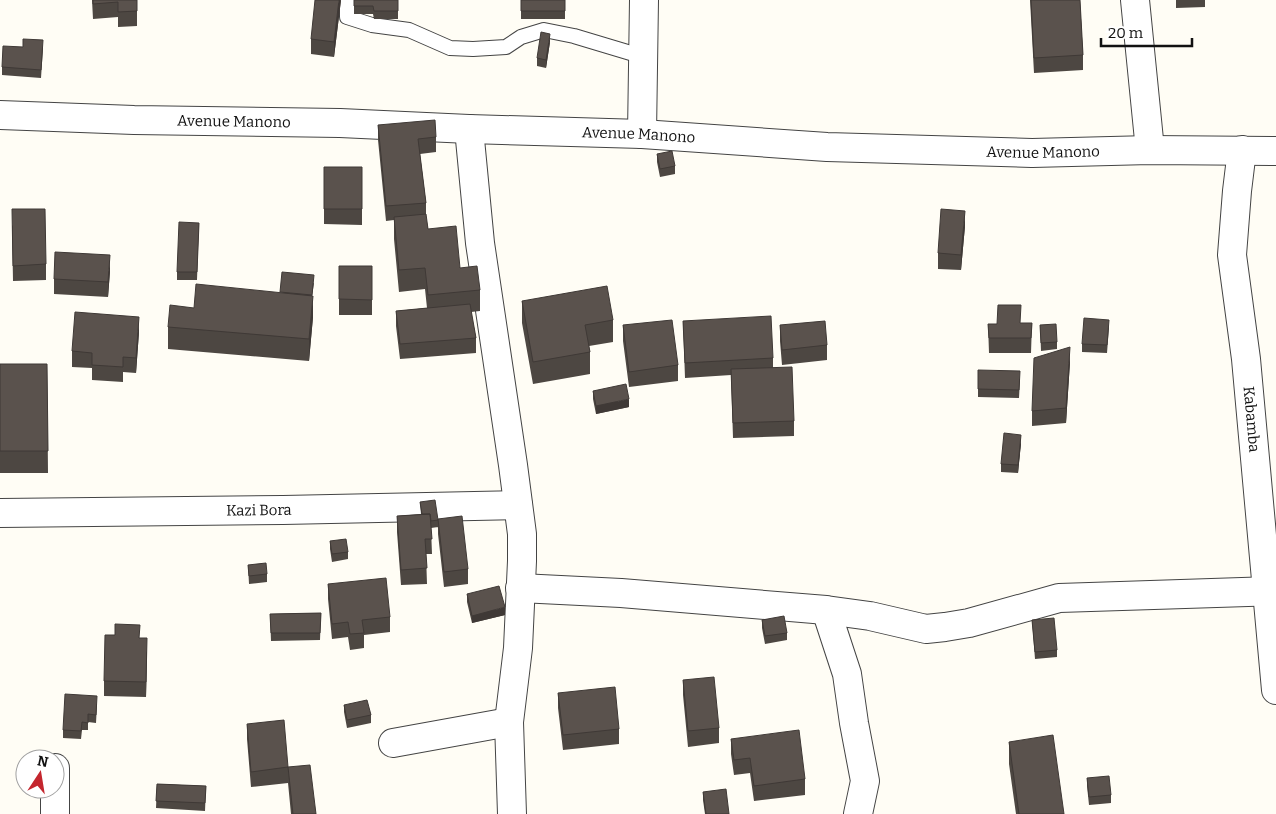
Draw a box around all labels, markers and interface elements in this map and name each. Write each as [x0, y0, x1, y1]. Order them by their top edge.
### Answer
scale bar [1101, 15, 1192, 47]
text: 20 m [1108, 24, 1144, 42]
street label: Avenue Manono [177, 112, 291, 131]
street label: Avenue Manono [582, 123, 696, 147]
street label: Avenue Manono [986, 142, 1100, 162]
street label: Kabamba [1240, 385, 1263, 453]
street label: Kazi Bora [226, 501, 292, 520]
north arrow [15, 749, 65, 799]
text: N [36, 752, 50, 771]

